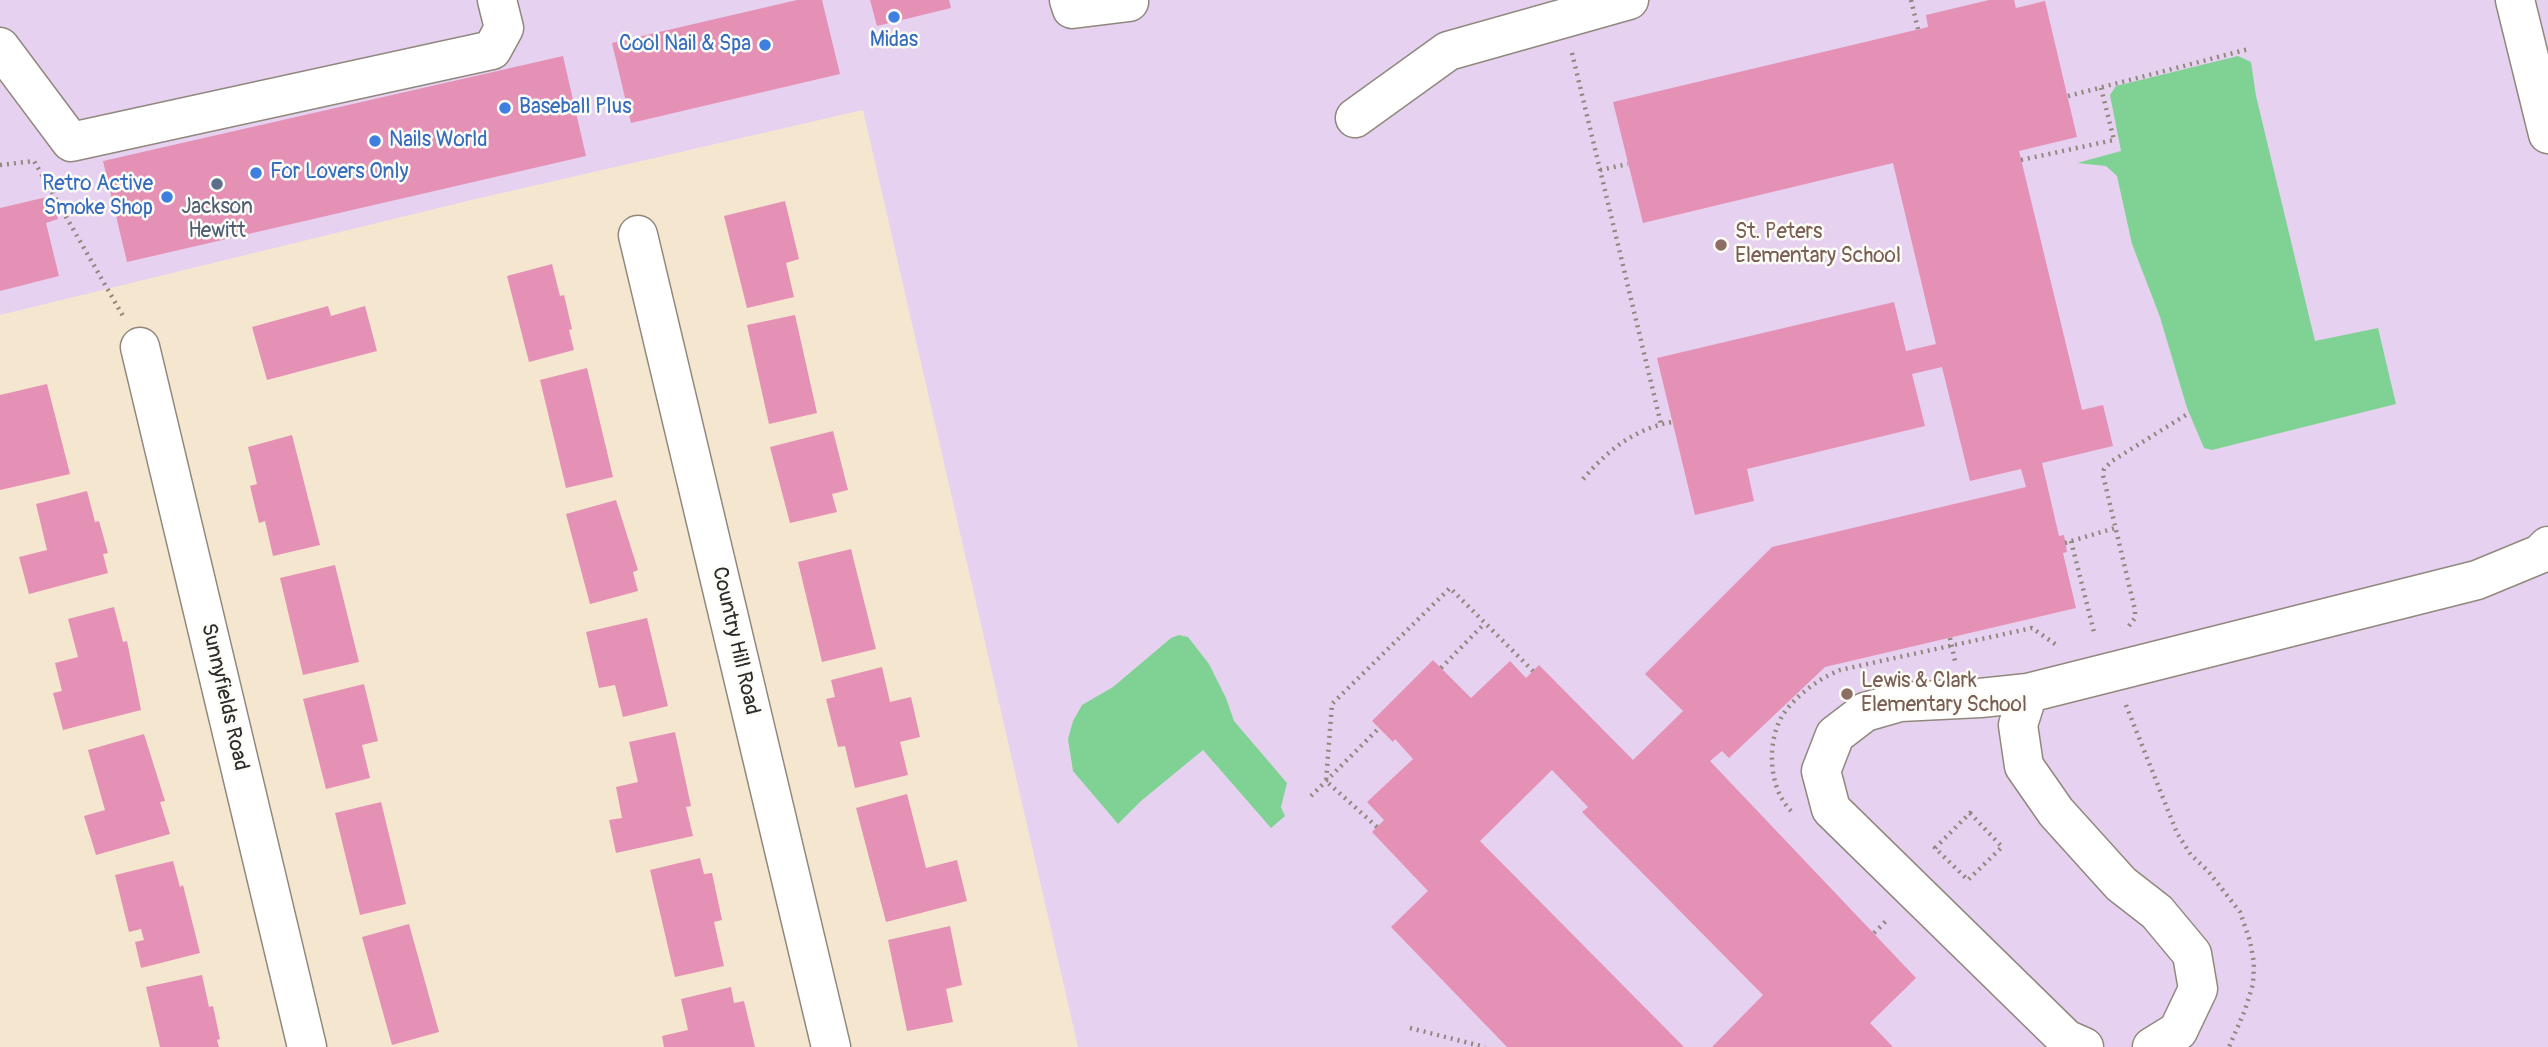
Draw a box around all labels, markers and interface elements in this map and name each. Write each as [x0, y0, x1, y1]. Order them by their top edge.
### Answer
marker: Midas [886, 9, 902, 25]
place label: Midas [870, 28, 918, 54]
place label: Cool Nail & Spa [619, 32, 751, 58]
marker: Cool Nail & Spa [757, 37, 773, 53]
place label: Baseball Plus [519, 95, 632, 121]
marker: Baseball Plus [497, 100, 513, 116]
place label: Nails World [389, 128, 488, 154]
marker: Nails World [367, 133, 383, 149]
place label: For Lovers Only [270, 160, 408, 186]
marker: For Lovers Only [248, 165, 264, 181]
place label: Retro Active Smoke Shop [42, 172, 153, 222]
marker: Jackson Hewitt [209, 176, 225, 192]
marker: Retro Active Smoke Shop [159, 189, 175, 205]
place label: Jackson Hewitt [181, 195, 253, 245]
place label: St. Peters Elementary School [1735, 220, 1901, 270]
marker: St. Peters Elementary School [1713, 237, 1729, 253]
street label: Country Hill Road [706, 565, 764, 717]
street label: Sunnyfields Road [195, 621, 253, 773]
place label: Lewis & Clark Elementary School [1861, 669, 2027, 719]
marker: Lewis & Clark Elementary School [1839, 686, 1855, 702]

